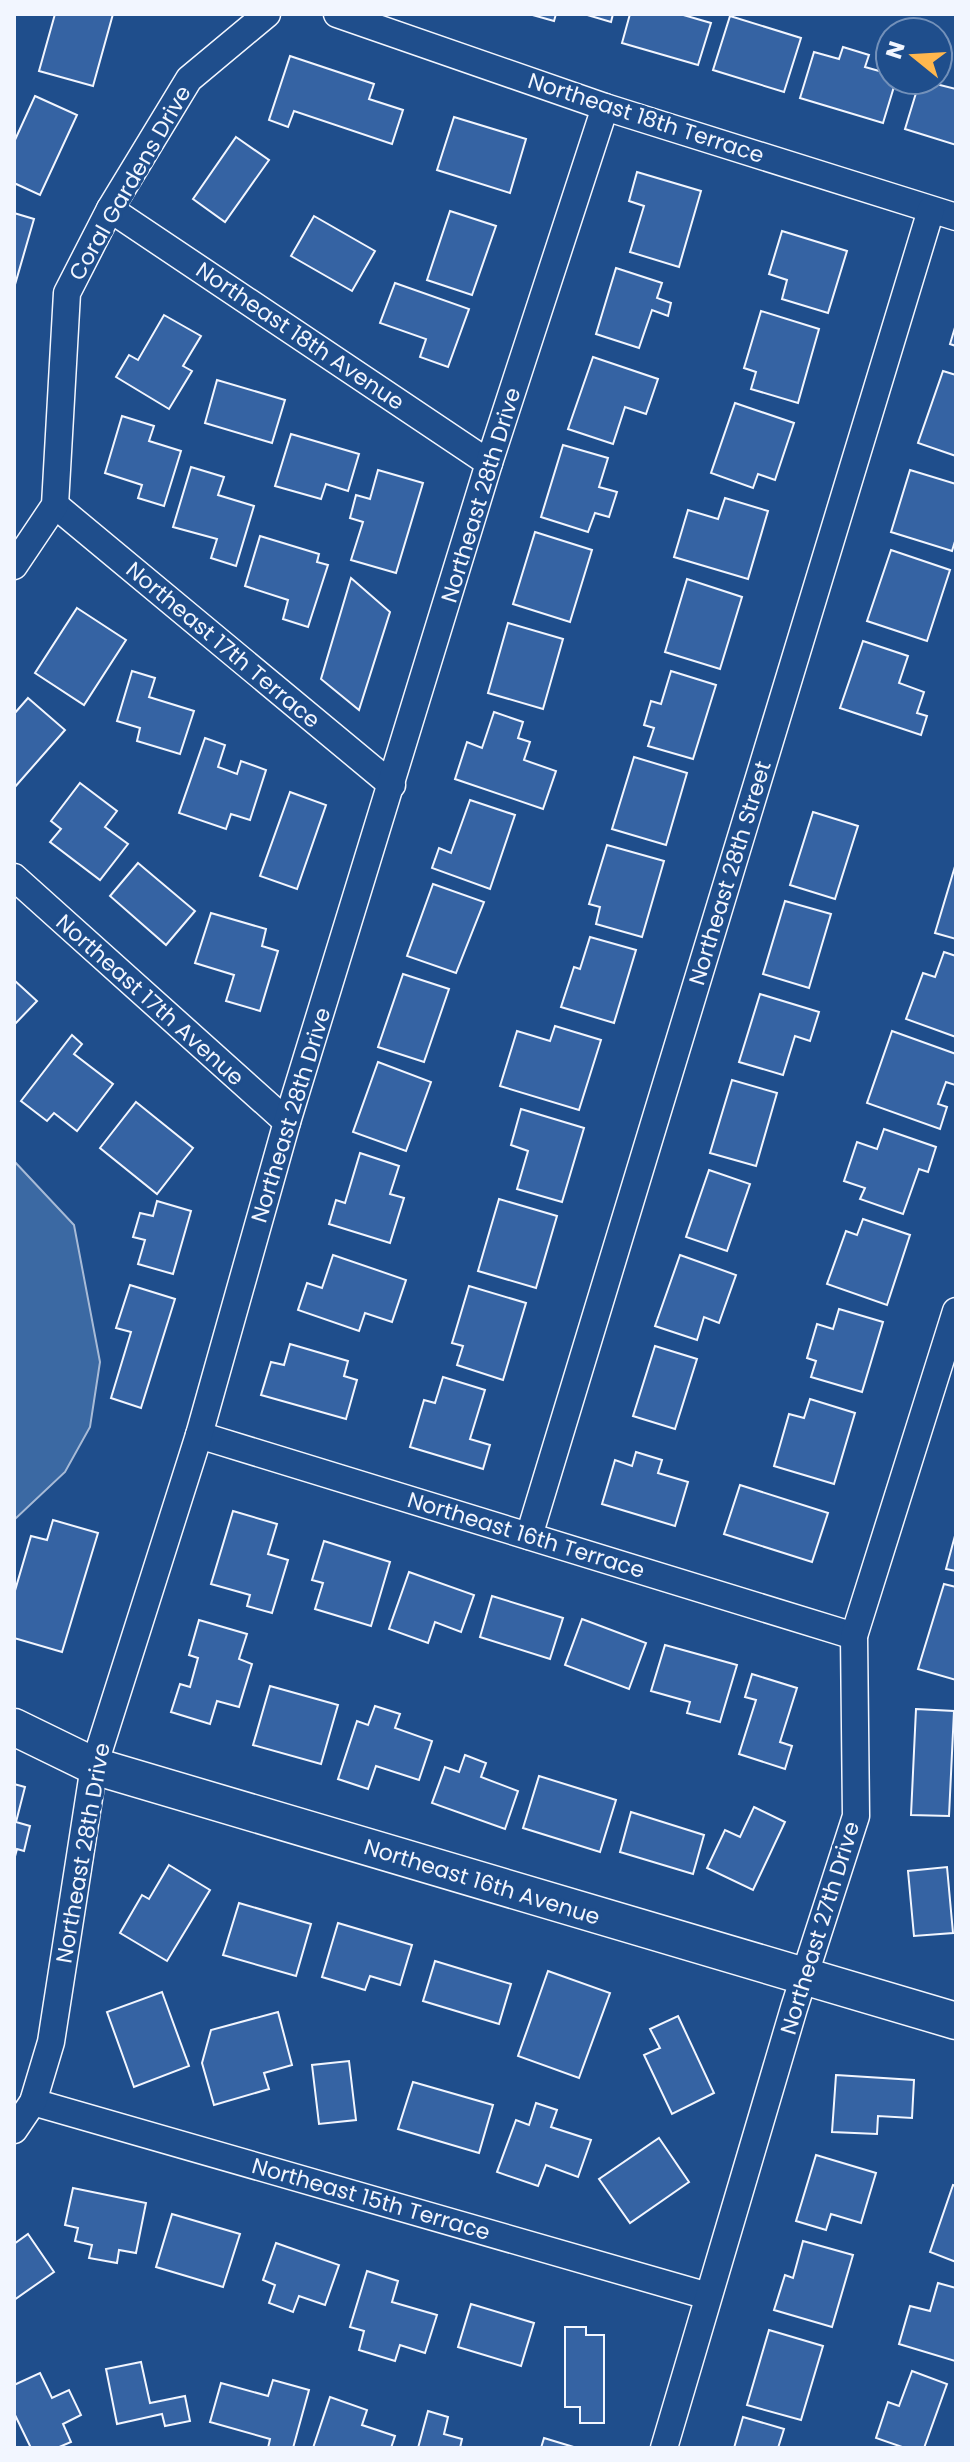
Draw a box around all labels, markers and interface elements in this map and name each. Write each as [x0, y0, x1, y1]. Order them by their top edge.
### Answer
north arrow [874, 16, 954, 96]
text: N [878, 37, 913, 63]
street label: Northeast 18th Terrace [524, 65, 768, 171]
street label: Coral Gardens Drive [61, 80, 199, 286]
street label: Northeast 18th Avenue [190, 255, 410, 417]
street label: Northeast 28th Drive [434, 384, 528, 606]
street label: Northeast 17th Terrace [119, 555, 327, 735]
street label: Northeast 28th Street [681, 757, 779, 989]
street label: Northeast 17th Avenue [49, 907, 251, 1093]
street label: Northeast 28th Drive [244, 1004, 338, 1226]
street label: Northeast 16th Terrace [404, 1484, 648, 1586]
street label: Northeast 28th Drive [48, 1740, 118, 1966]
street label: Northeast 27th Drive [773, 1818, 867, 2038]
street label: Northeast 16th Avenue [360, 1831, 604, 1933]
street label: Northeast 15th Terrace [248, 2150, 494, 2248]

